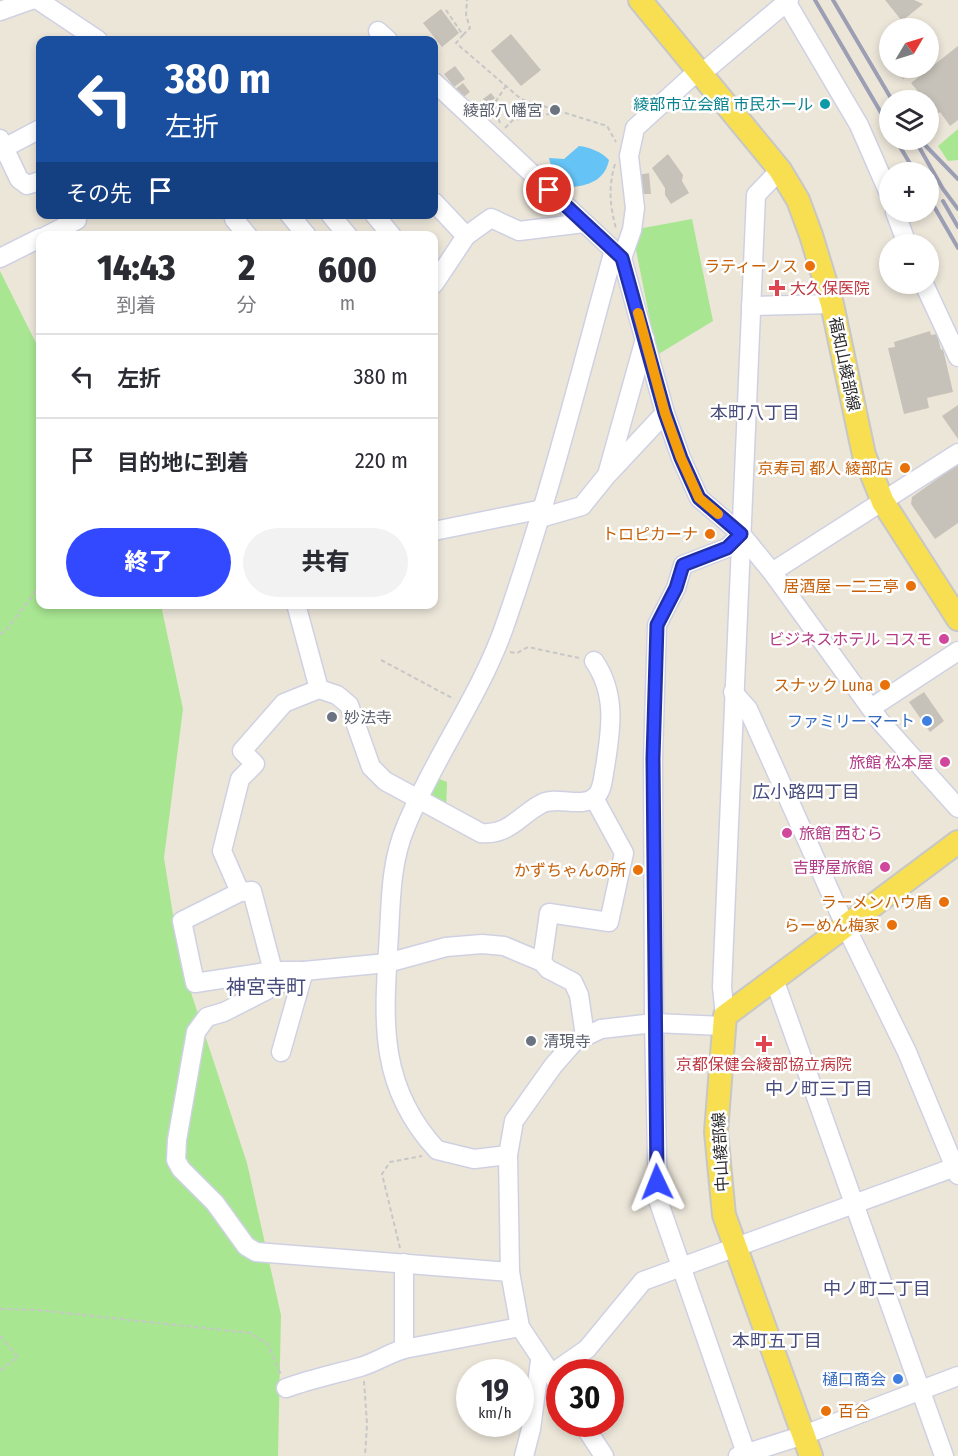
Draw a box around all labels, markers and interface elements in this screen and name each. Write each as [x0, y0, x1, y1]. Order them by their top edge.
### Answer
north arrow [879, 18, 939, 78]
map controls [879, 18, 939, 294]
text: 380 m [165, 54, 271, 104]
icon: left [66, 60, 144, 138]
button: layers [879, 90, 939, 150]
place label: 綾部市立会館 市民ホール [633, 95, 813, 114]
marker: 綾部市立会館 市民ホール [818, 97, 832, 111]
place label: 綾部八幡宮 [463, 101, 543, 120]
marker: 綾部八幡宮 [548, 103, 562, 117]
text: 左折 [165, 111, 219, 143]
button: + [879, 162, 939, 222]
pin [523, 164, 574, 215]
icon: arrive [532, 173, 565, 206]
icon: arrive [144, 174, 177, 207]
text: その先 [66, 180, 132, 207]
button: − [879, 234, 939, 294]
text: 14:43 [97, 246, 176, 290]
text: 2 [238, 246, 255, 290]
text: 600 [318, 248, 377, 292]
place label: ラティーノス [704, 257, 798, 276]
marker: ラティーノス [803, 259, 817, 273]
marker: 大久保医院 [768, 279, 786, 297]
place label: 大久保医院 [790, 279, 870, 298]
text: m [340, 291, 355, 315]
text: 到着 [116, 293, 156, 317]
text: 分 [237, 293, 257, 317]
street label: 福知山綾部線 [825, 315, 864, 413]
icon: left [66, 360, 99, 393]
text: 380 m [354, 363, 408, 390]
text: 左折 [117, 365, 161, 392]
district label: 本町八丁目 [710, 402, 800, 424]
icon: arrive [66, 444, 99, 477]
text: 220 m [355, 447, 408, 474]
text: 目的地に到着 [117, 449, 249, 476]
place label: 京寿司 都人 綾部店 [757, 459, 893, 478]
marker: 京寿司 都人 綾部店 [898, 461, 912, 475]
place label: トロピカーナ [602, 525, 698, 544]
marker: トロピカーナ [703, 527, 717, 541]
button: 終了 [66, 528, 231, 597]
button: 共有 [243, 528, 408, 597]
place label: 居酒屋 一二三亭 [783, 577, 899, 596]
marker: 居酒屋 一二三亭 [904, 579, 918, 593]
place label: ビジネスホテル コスモ [768, 630, 932, 649]
marker: ビジネスホテル コスモ [937, 632, 951, 646]
place label: スナック Luna [774, 676, 873, 695]
marker: スナック Luna [878, 678, 892, 692]
place label: 妙法寺 [344, 708, 392, 727]
marker: 妙法寺 [325, 710, 339, 724]
place label: ファミリーマート [787, 712, 915, 731]
marker: ファミリーマート [920, 714, 934, 728]
place label: 旅館 松本屋 [849, 753, 933, 772]
marker: 旅館 松本屋 [938, 755, 952, 769]
district label: 広小路四丁目 [752, 781, 860, 803]
place label: 旅館 西むら [799, 824, 883, 843]
marker: 旅館 西むら [780, 826, 794, 840]
place label: 吉野屋旅館 [793, 858, 873, 877]
marker: 吉野屋旅館 [878, 860, 892, 874]
place label: かずちゃんの所 [514, 861, 626, 880]
marker: かずちゃんの所 [631, 863, 645, 877]
place label: ラーメンハウ盾 [821, 893, 932, 912]
marker: ラーメンハウ盾 [937, 895, 951, 909]
place label: らーめん梅家 [784, 916, 880, 935]
marker: らーめん梅家 [885, 918, 899, 932]
district label: 神宮寺町 [226, 975, 306, 999]
place label: 清現寺 [543, 1032, 591, 1051]
marker: 清現寺 [524, 1034, 538, 1048]
marker: 京都保健会綾部協立病院 [755, 1035, 773, 1053]
place label: 京都保健会綾部協立病院 [676, 1055, 852, 1074]
district label: 中ノ町三丁目 [765, 1078, 873, 1100]
street label: 中山綾部線 [709, 1112, 732, 1192]
position arrow [625, 1150, 689, 1214]
district label: 中ノ町二丁目 [823, 1278, 931, 1300]
district label: 本町五丁目 [732, 1330, 822, 1352]
speed limit sign: 30 [546, 1359, 624, 1437]
place label: 樋口商会 [822, 1370, 886, 1389]
marker: 樋口商会 [891, 1372, 905, 1386]
text: 19 [481, 1373, 509, 1409]
place label: 百合 [838, 1402, 870, 1421]
text: km/h [478, 1404, 512, 1422]
marker: 百合 [819, 1404, 833, 1418]

